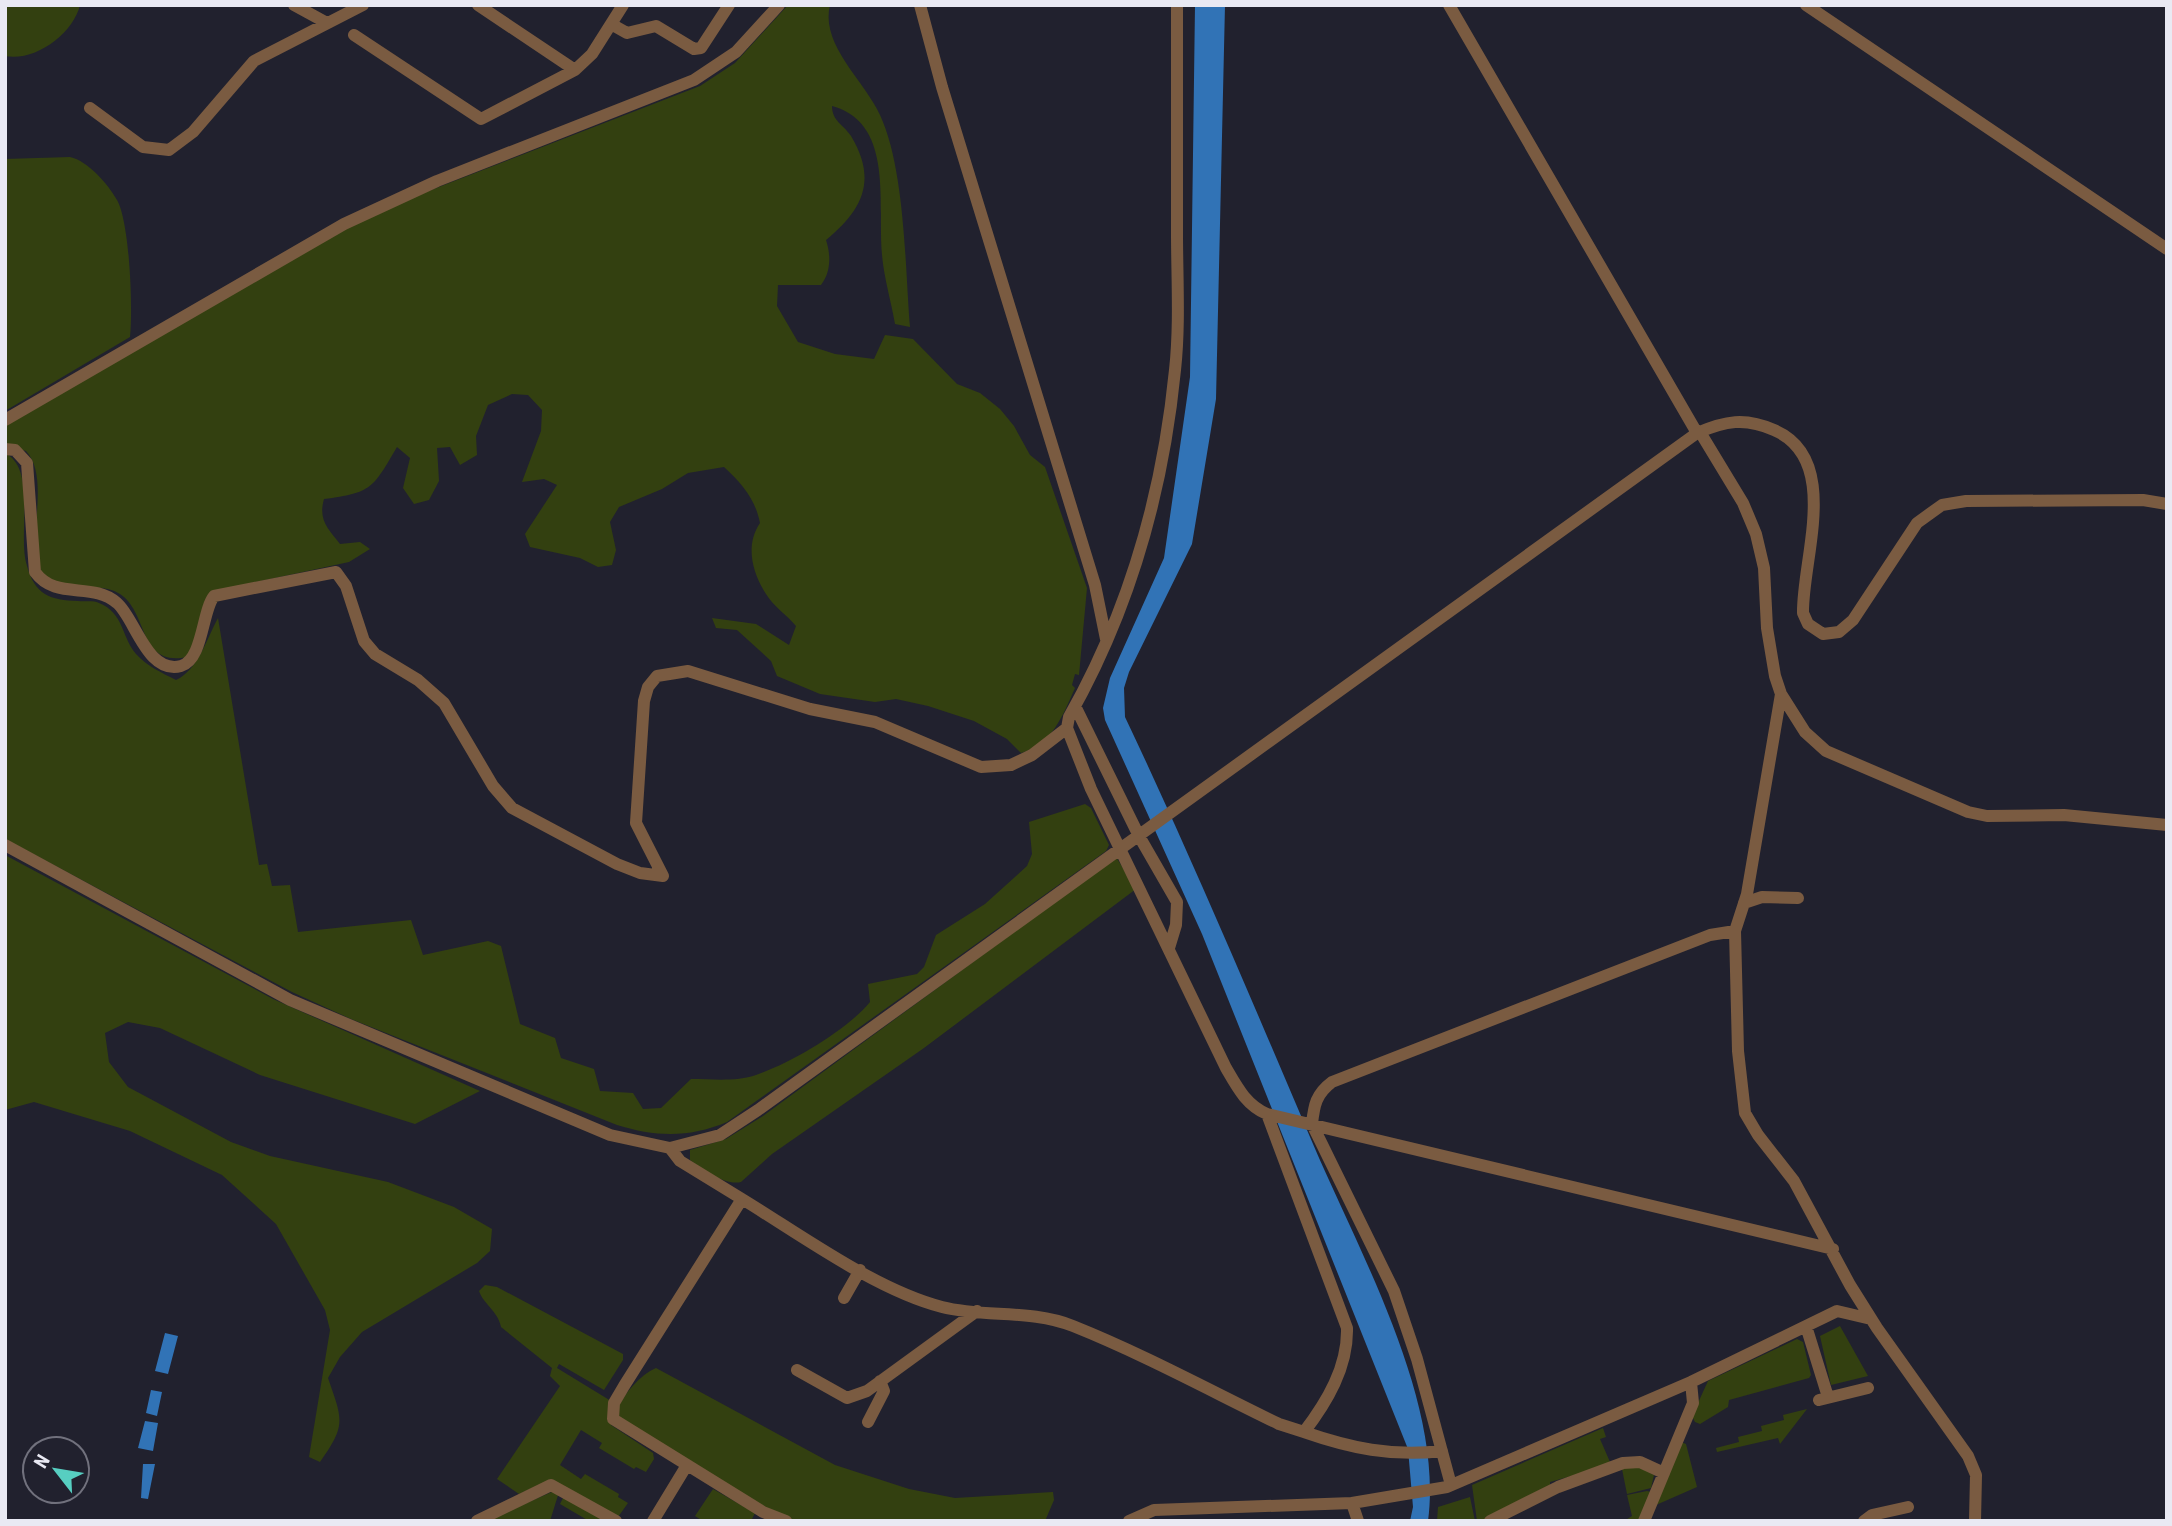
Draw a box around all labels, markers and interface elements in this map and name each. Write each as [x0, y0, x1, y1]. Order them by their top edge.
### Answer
north arrow [21, 1435, 91, 1505]
text: N [29, 1451, 55, 1472]

